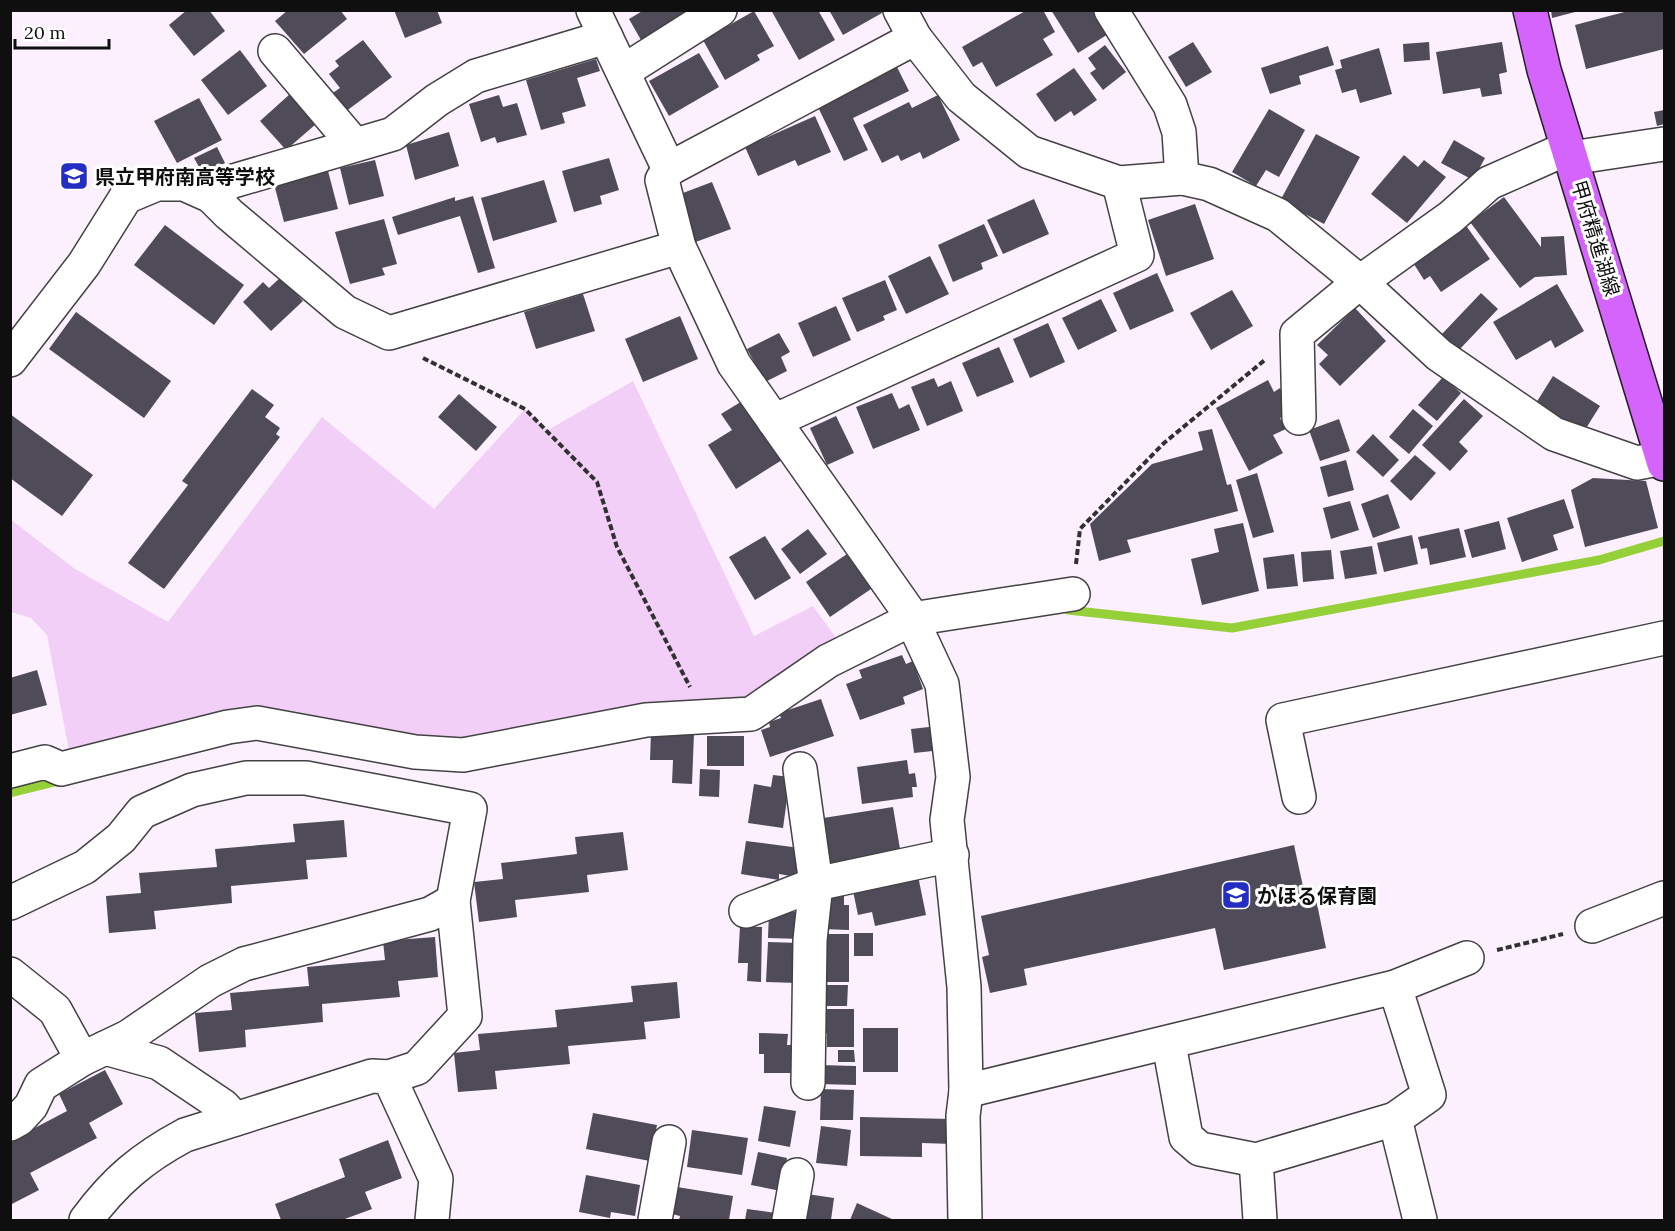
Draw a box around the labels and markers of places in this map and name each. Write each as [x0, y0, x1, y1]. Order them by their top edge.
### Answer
school or university icon: 県立甲府南高等学校 [58, 160, 90, 192]
place label: 県立甲府南高等学校 [95, 164, 275, 189]
school or university icon: かほる保育園 [1220, 879, 1252, 911]
place label: かほる保育園 [1257, 883, 1377, 908]

